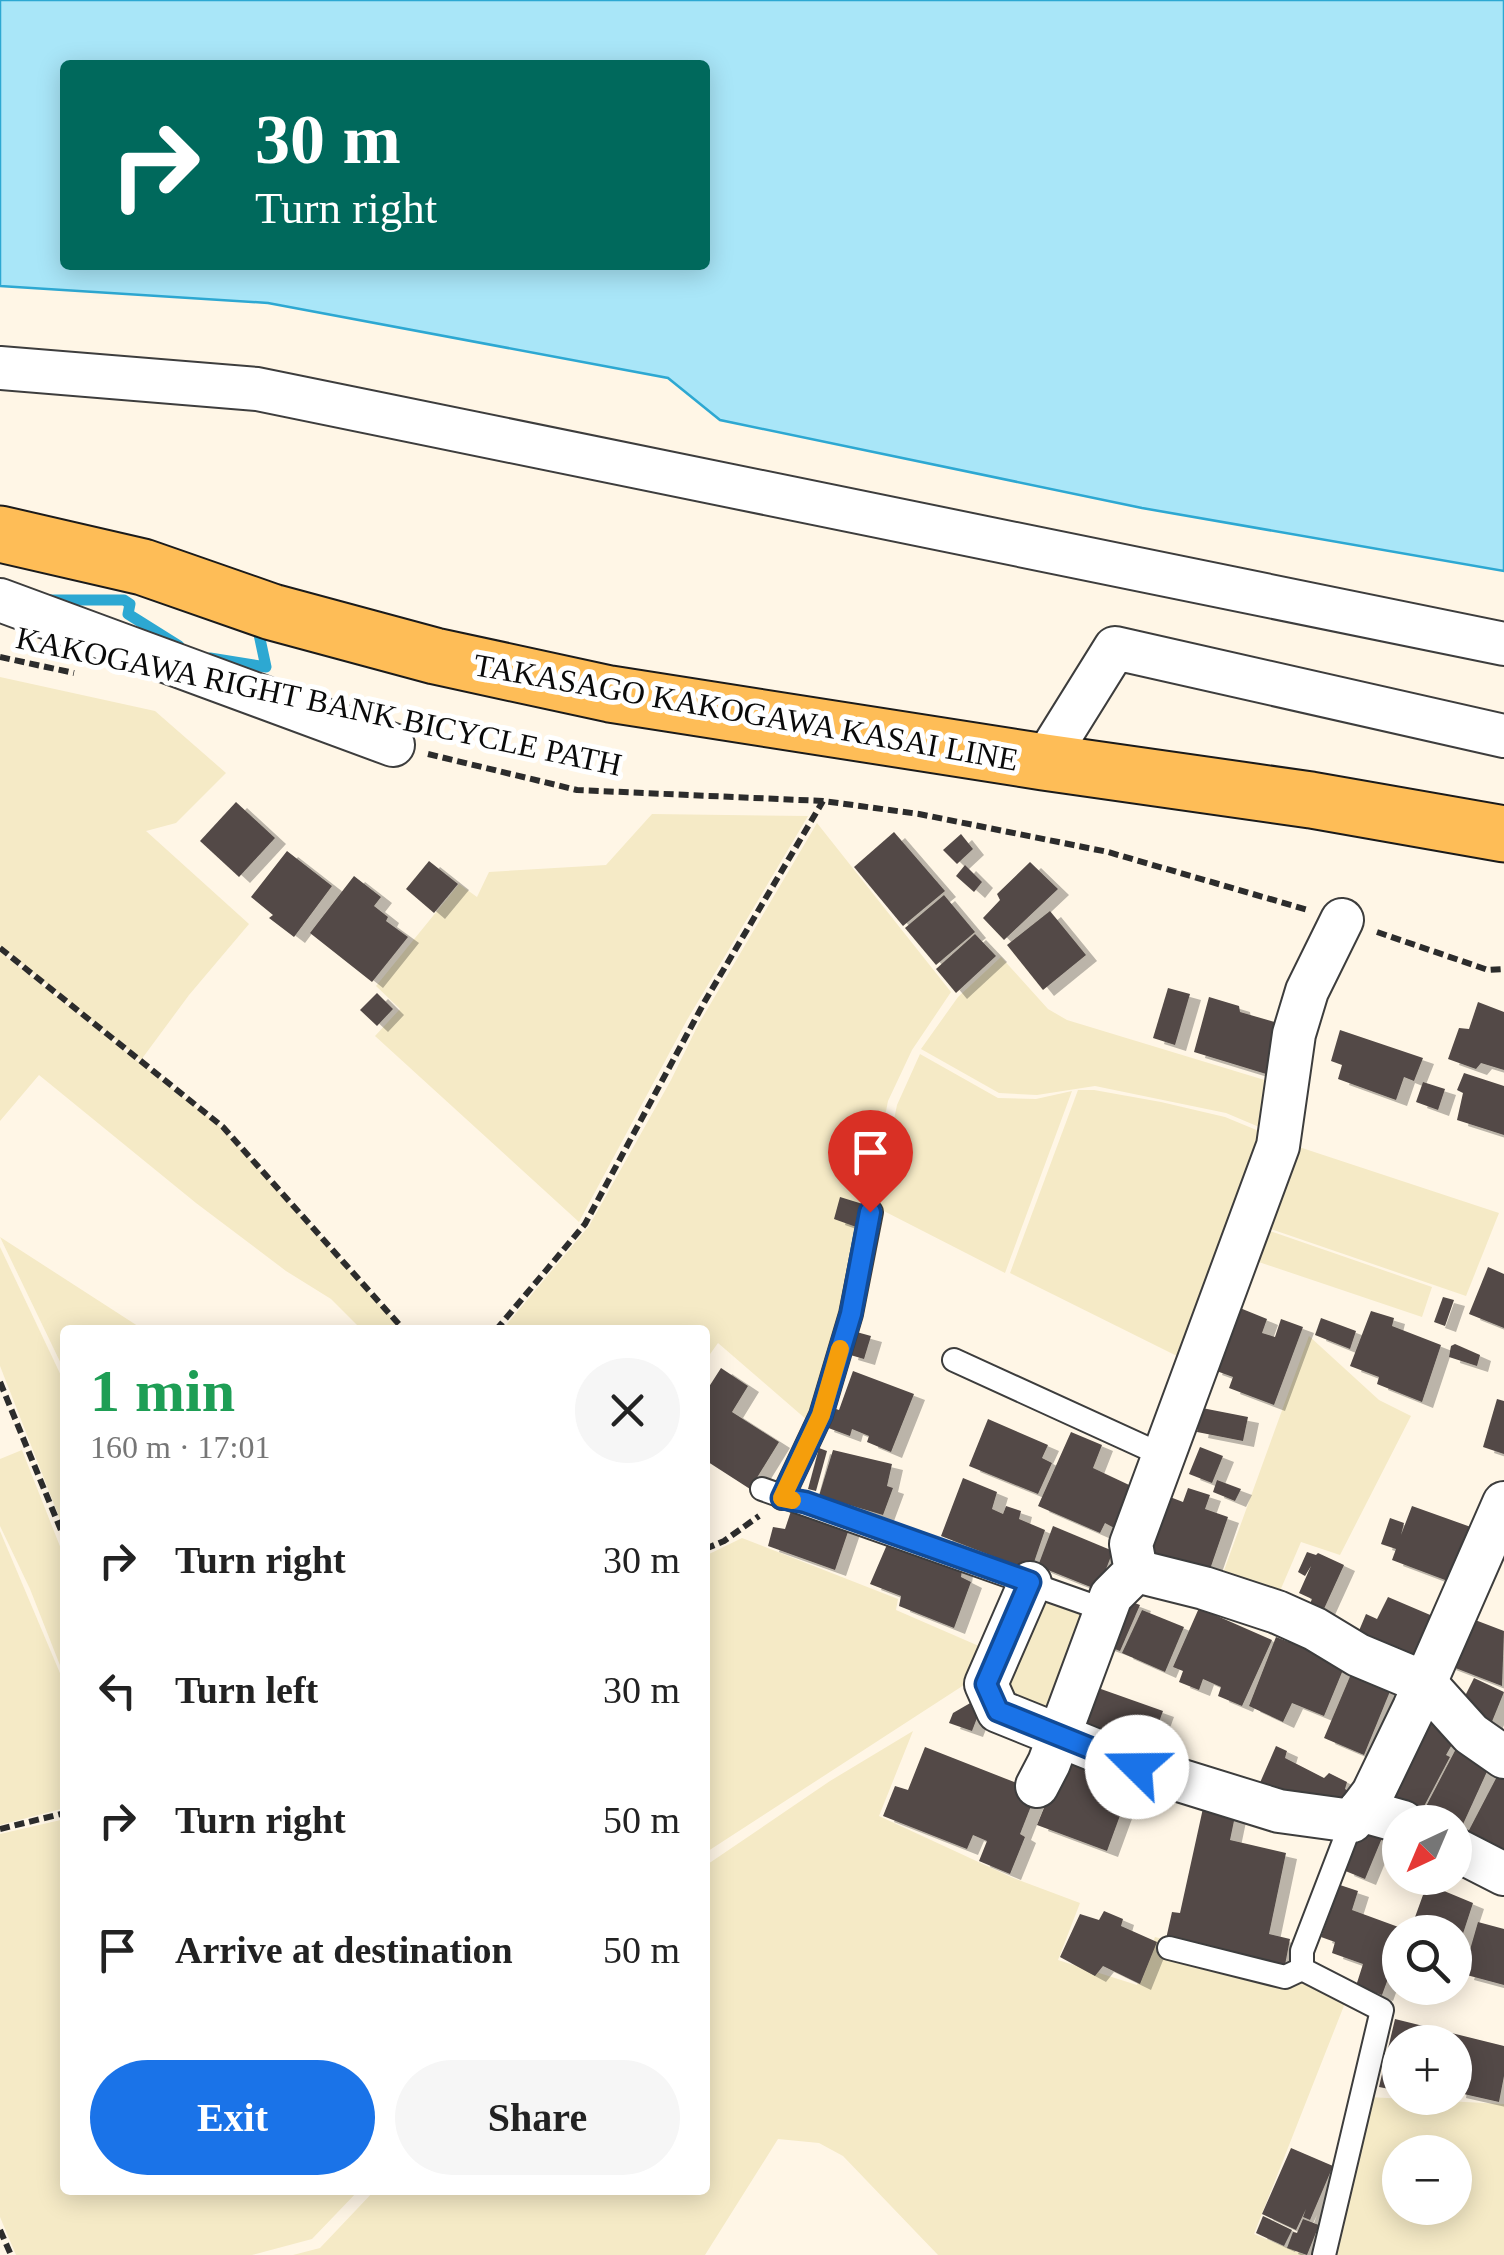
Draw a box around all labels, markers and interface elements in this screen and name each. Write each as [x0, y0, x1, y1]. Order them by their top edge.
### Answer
icon: right [90, 100, 220, 230]
text: 30 m [255, 101, 401, 178]
text: Turn right [255, 183, 437, 233]
street label: KAKOGAWA RIGHT BANK BICYCLE PATH [13, 619, 625, 783]
street label: TAKASAGO KAKOGAWA KASAI LINE [471, 646, 1021, 778]
pin [828, 1110, 913, 1213]
icon: arrive [843, 1125, 898, 1180]
text: 1 min [90, 1358, 235, 1424]
button: close [575, 1358, 680, 1463]
text: 160 m · 17:01 [90, 1429, 270, 1465]
icon: right [90, 1533, 145, 1588]
text: Turn right [175, 1539, 346, 1581]
text: 30 m [603, 1539, 680, 1581]
icon: left [90, 1663, 145, 1718]
text: Turn left [175, 1669, 318, 1711]
text: 30 m [603, 1669, 680, 1711]
position arrow [1085, 1715, 1189, 1819]
icon: right [90, 1793, 145, 1848]
text: Turn right [175, 1799, 346, 1841]
text: 50 m [603, 1799, 680, 1841]
north arrow [1382, 1805, 1472, 1895]
map controls [1382, 1805, 1472, 2225]
button: search [1382, 1915, 1472, 2005]
icon: arrive [90, 1923, 145, 1978]
text: Arrive at destination [175, 1929, 513, 1971]
text: 50 m [603, 1929, 680, 1971]
button: + [1382, 2025, 1472, 2115]
button: Exit [90, 2060, 375, 2175]
button: Share [395, 2060, 680, 2175]
button: − [1382, 2135, 1472, 2225]

